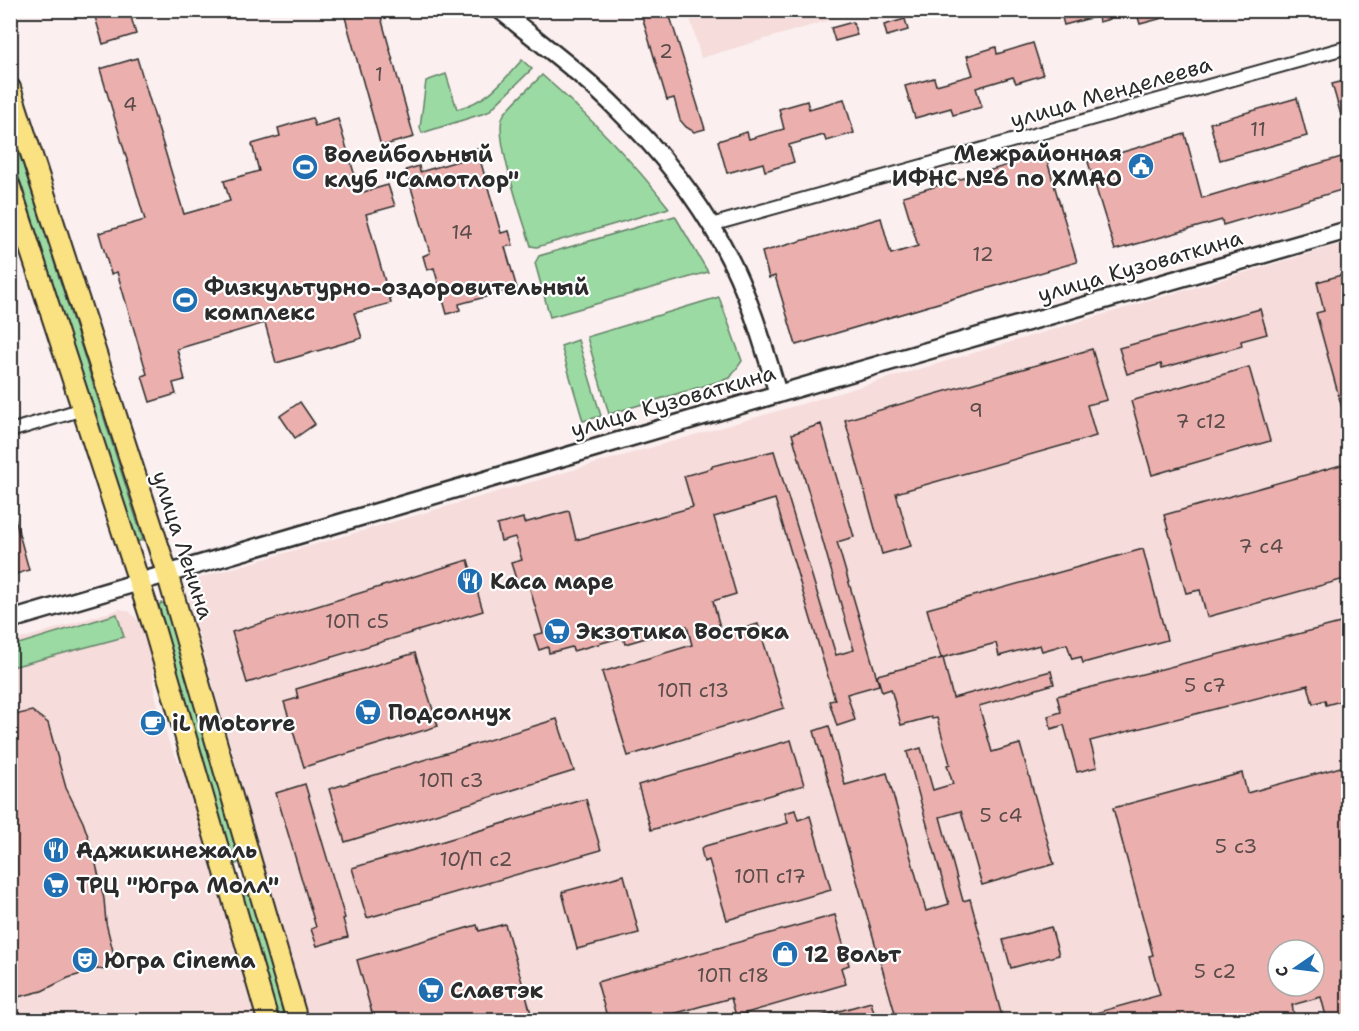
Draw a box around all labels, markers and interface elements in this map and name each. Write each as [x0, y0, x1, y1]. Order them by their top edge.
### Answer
house number: 2 [659, 38, 673, 64]
street label: улица Менделеева [1007, 49, 1215, 135]
house number: 1 [375, 61, 383, 87]
house number: 4 [123, 91, 137, 117]
house number: 11 [1250, 116, 1266, 142]
place label: Межрайонная ИФНС №6 по ХМАО [892, 139, 1122, 193]
place label: Волейбольный клуб "Самотлор" [324, 140, 519, 194]
public building icon: Межрайонная ИФНС №6 по ХМАО [1126, 151, 1156, 181]
sports icon: Волейбольный клуб "Самотлор" [290, 152, 320, 182]
house number: 14 [451, 219, 473, 245]
street label: улица Кузоваткина [1034, 223, 1246, 309]
house number: 12 [972, 241, 994, 267]
place label: Физкультурно-оздоровительный комплекс [204, 273, 589, 327]
sports icon: Физкультурно-оздоровительный комплекс [170, 285, 200, 315]
street label: улица Кузоваткина [567, 358, 779, 444]
house number: 9 [969, 397, 983, 423]
house number: 7 с12 [1176, 408, 1226, 434]
street label: улица Ленина [145, 467, 221, 623]
house number: 7 с4 [1239, 533, 1283, 559]
restaurant icon: Каса маре [455, 566, 485, 596]
place label: Каса маре [490, 567, 614, 596]
house number: 10П с5 [325, 608, 389, 634]
supermarket icon: Экзотика Востока [542, 616, 572, 646]
place label: Экзотика Востока [576, 617, 789, 646]
house number: 5 с7 [1184, 672, 1226, 698]
house number: 10П с13 [657, 677, 729, 703]
supermarket icon: Подсолнух [353, 697, 383, 727]
place label: Подсолнух [388, 698, 512, 727]
cafe icon: iL Motorre [138, 708, 168, 738]
place label: iL Motorre [172, 709, 295, 738]
house number: 10П с3 [418, 767, 484, 793]
house number: 5 с4 [979, 802, 1023, 828]
house number: 5 с3 [1215, 833, 1257, 859]
restaurant icon: Аджикинежаль [41, 835, 71, 865]
place label: Аджикинежаль [76, 836, 257, 865]
house number: 10/П с2 [439, 846, 513, 872]
house number: 10П с17 [734, 863, 806, 889]
supermarket icon: ТРЦ "Югра Молл" [41, 870, 71, 900]
place label: ТРЦ "Югра Молл" [76, 871, 279, 900]
north arrow [1266, 938, 1326, 998]
shop icon: 12 Вольт [770, 939, 800, 969]
place label: 12 Вольт [804, 940, 902, 969]
theatre icon: Югра Cinema [70, 945, 100, 975]
place label: Югра Cinema [104, 946, 255, 975]
house number: 5 с2 [1194, 958, 1236, 984]
house number: 10П с18 [697, 962, 769, 988]
text: С [1271, 964, 1293, 979]
supermarket icon: Славтэк [416, 975, 446, 1005]
place label: Славтэк [450, 976, 544, 1005]

